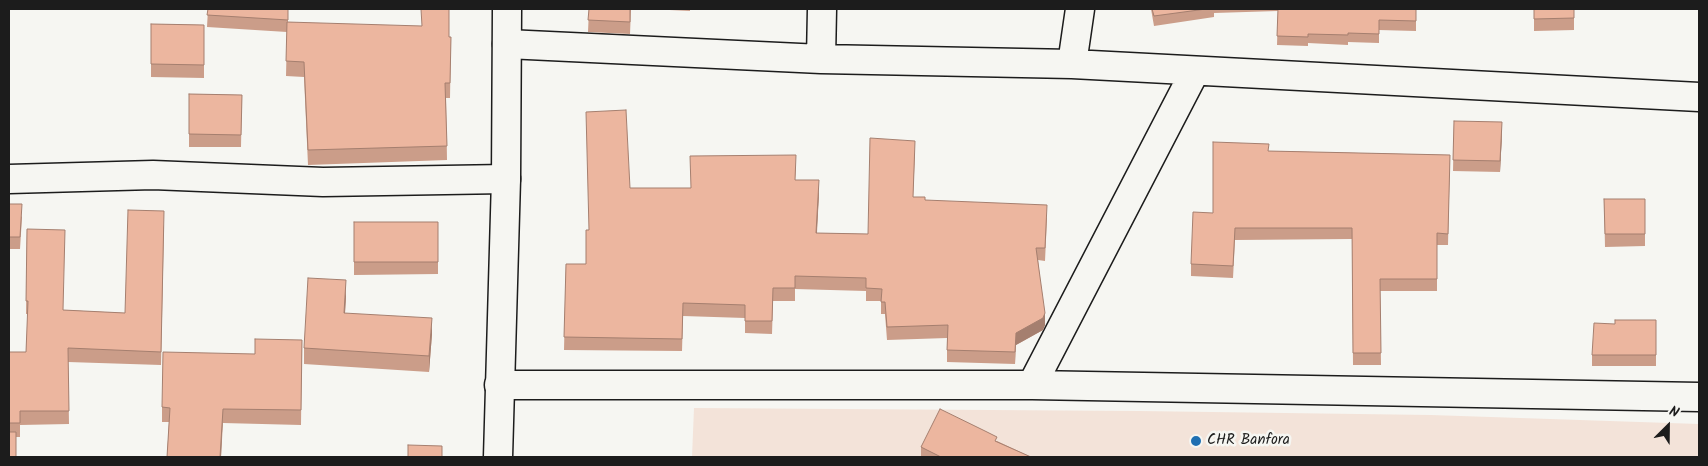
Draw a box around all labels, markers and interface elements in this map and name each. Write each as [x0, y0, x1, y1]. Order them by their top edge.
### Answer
text: N [1665, 400, 1682, 424]
north arrow [1643, 401, 1693, 451]
place label: CHR Banfora [1207, 432, 1290, 450]
marker: CHR Banfora [1189, 434, 1203, 448]

